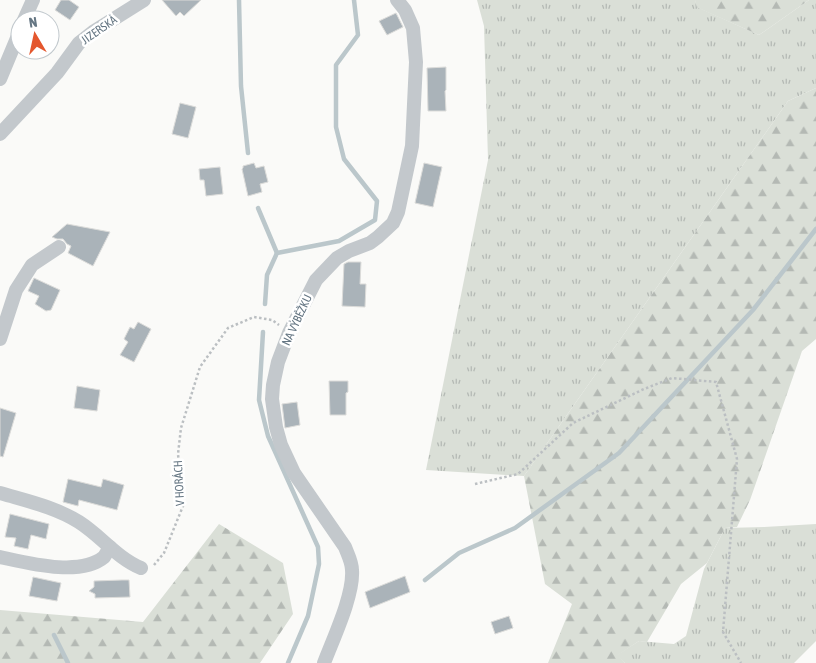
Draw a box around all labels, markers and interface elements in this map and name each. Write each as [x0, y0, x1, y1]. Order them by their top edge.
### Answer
north arrow [10, 10, 60, 60]
street label: JIZERSKÁ [79, 13, 120, 47]
text: N [28, 14, 38, 31]
street label: NA VÝBĚŽKU [279, 292, 315, 348]
street label: V HORÁCH [171, 460, 187, 506]

